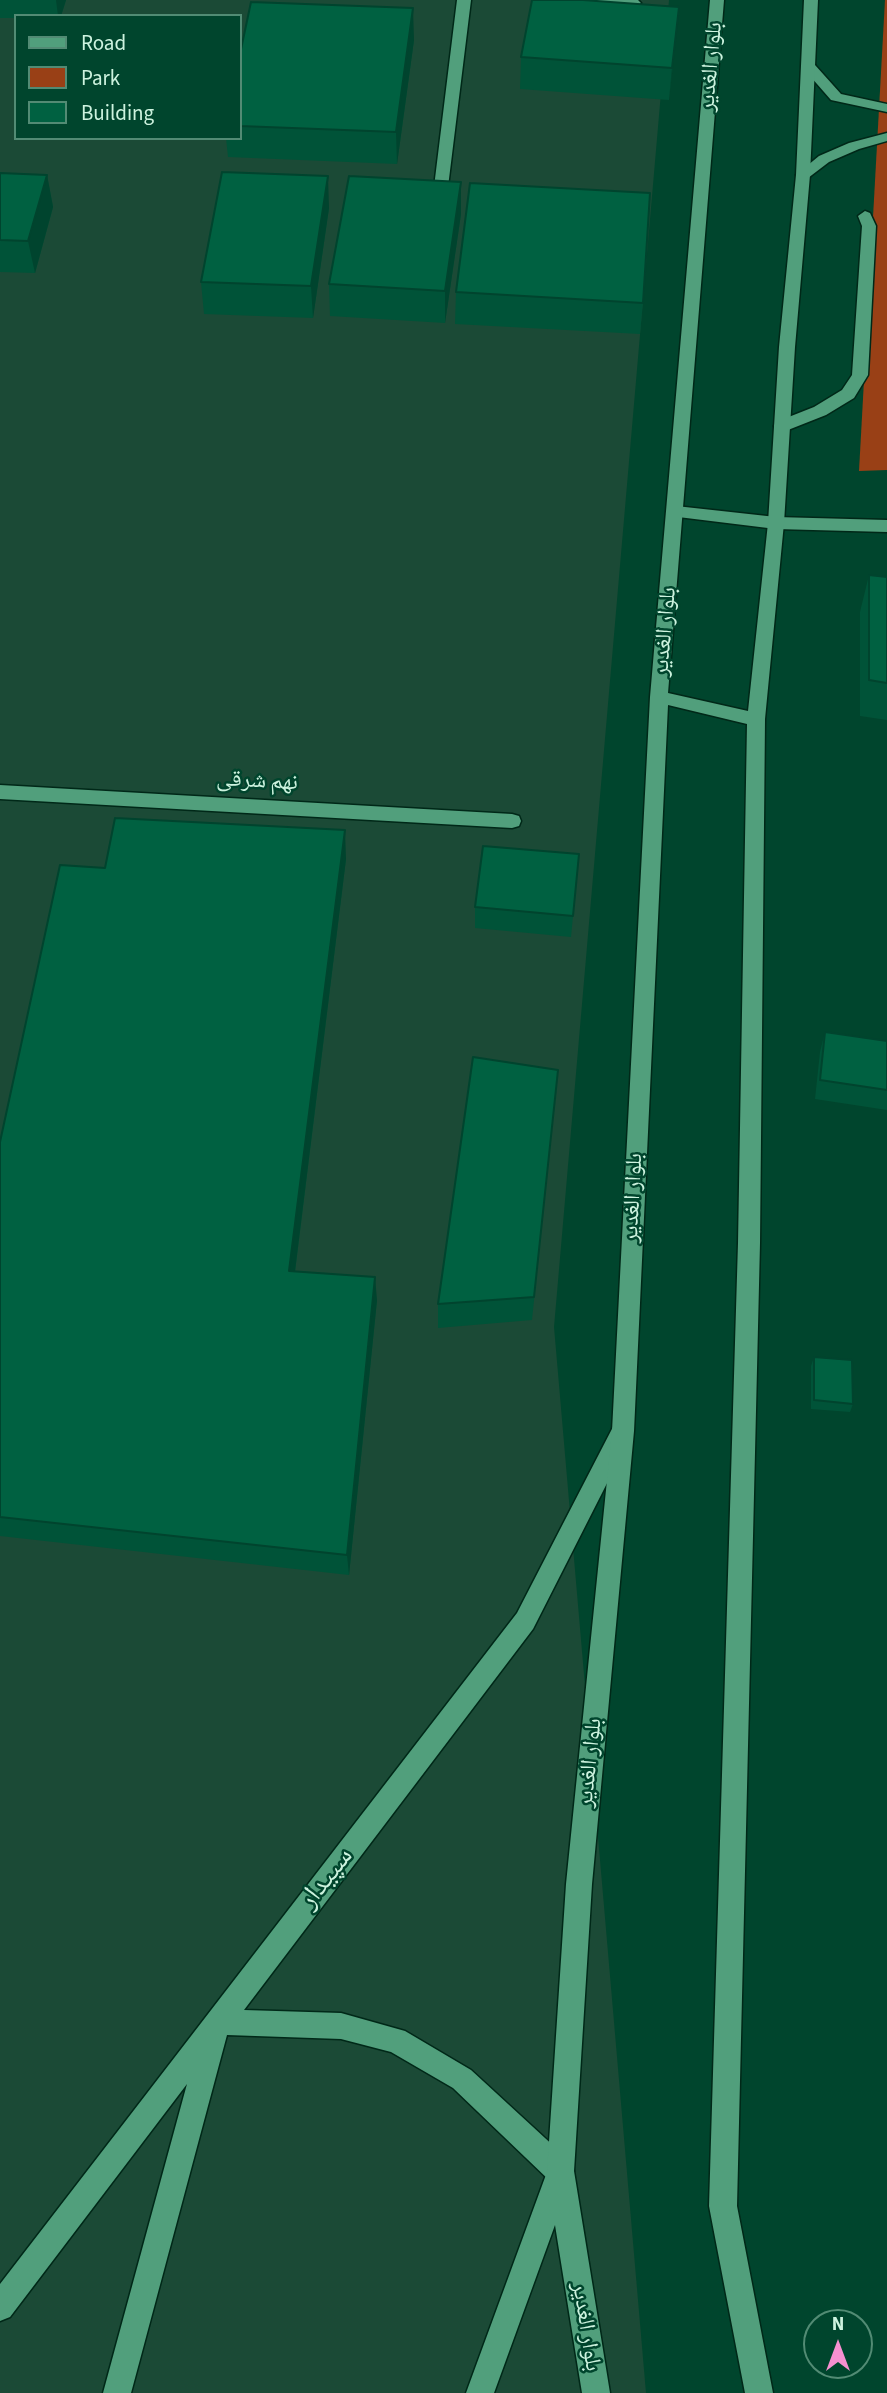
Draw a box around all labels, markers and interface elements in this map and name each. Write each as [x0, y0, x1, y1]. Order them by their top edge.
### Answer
legend [14, 14, 242, 140]
street label: بلوار الغدیر [694, 21, 730, 113]
text: Road [81, 28, 126, 58]
text: Park [81, 63, 120, 93]
text: Building [81, 98, 154, 128]
street label: بلوار الغدیر [648, 586, 684, 678]
street label: نهم شرقی [215, 766, 299, 798]
street label: بلوار الغدیر [618, 1153, 650, 1243]
street label: بلوار الغدیر [573, 1717, 609, 1809]
street label: سپیدار [292, 1841, 362, 1917]
street label: بلوار الغدیر [564, 2281, 606, 2373]
north arrow [803, 2309, 873, 2379]
text: N [832, 2311, 844, 2338]

